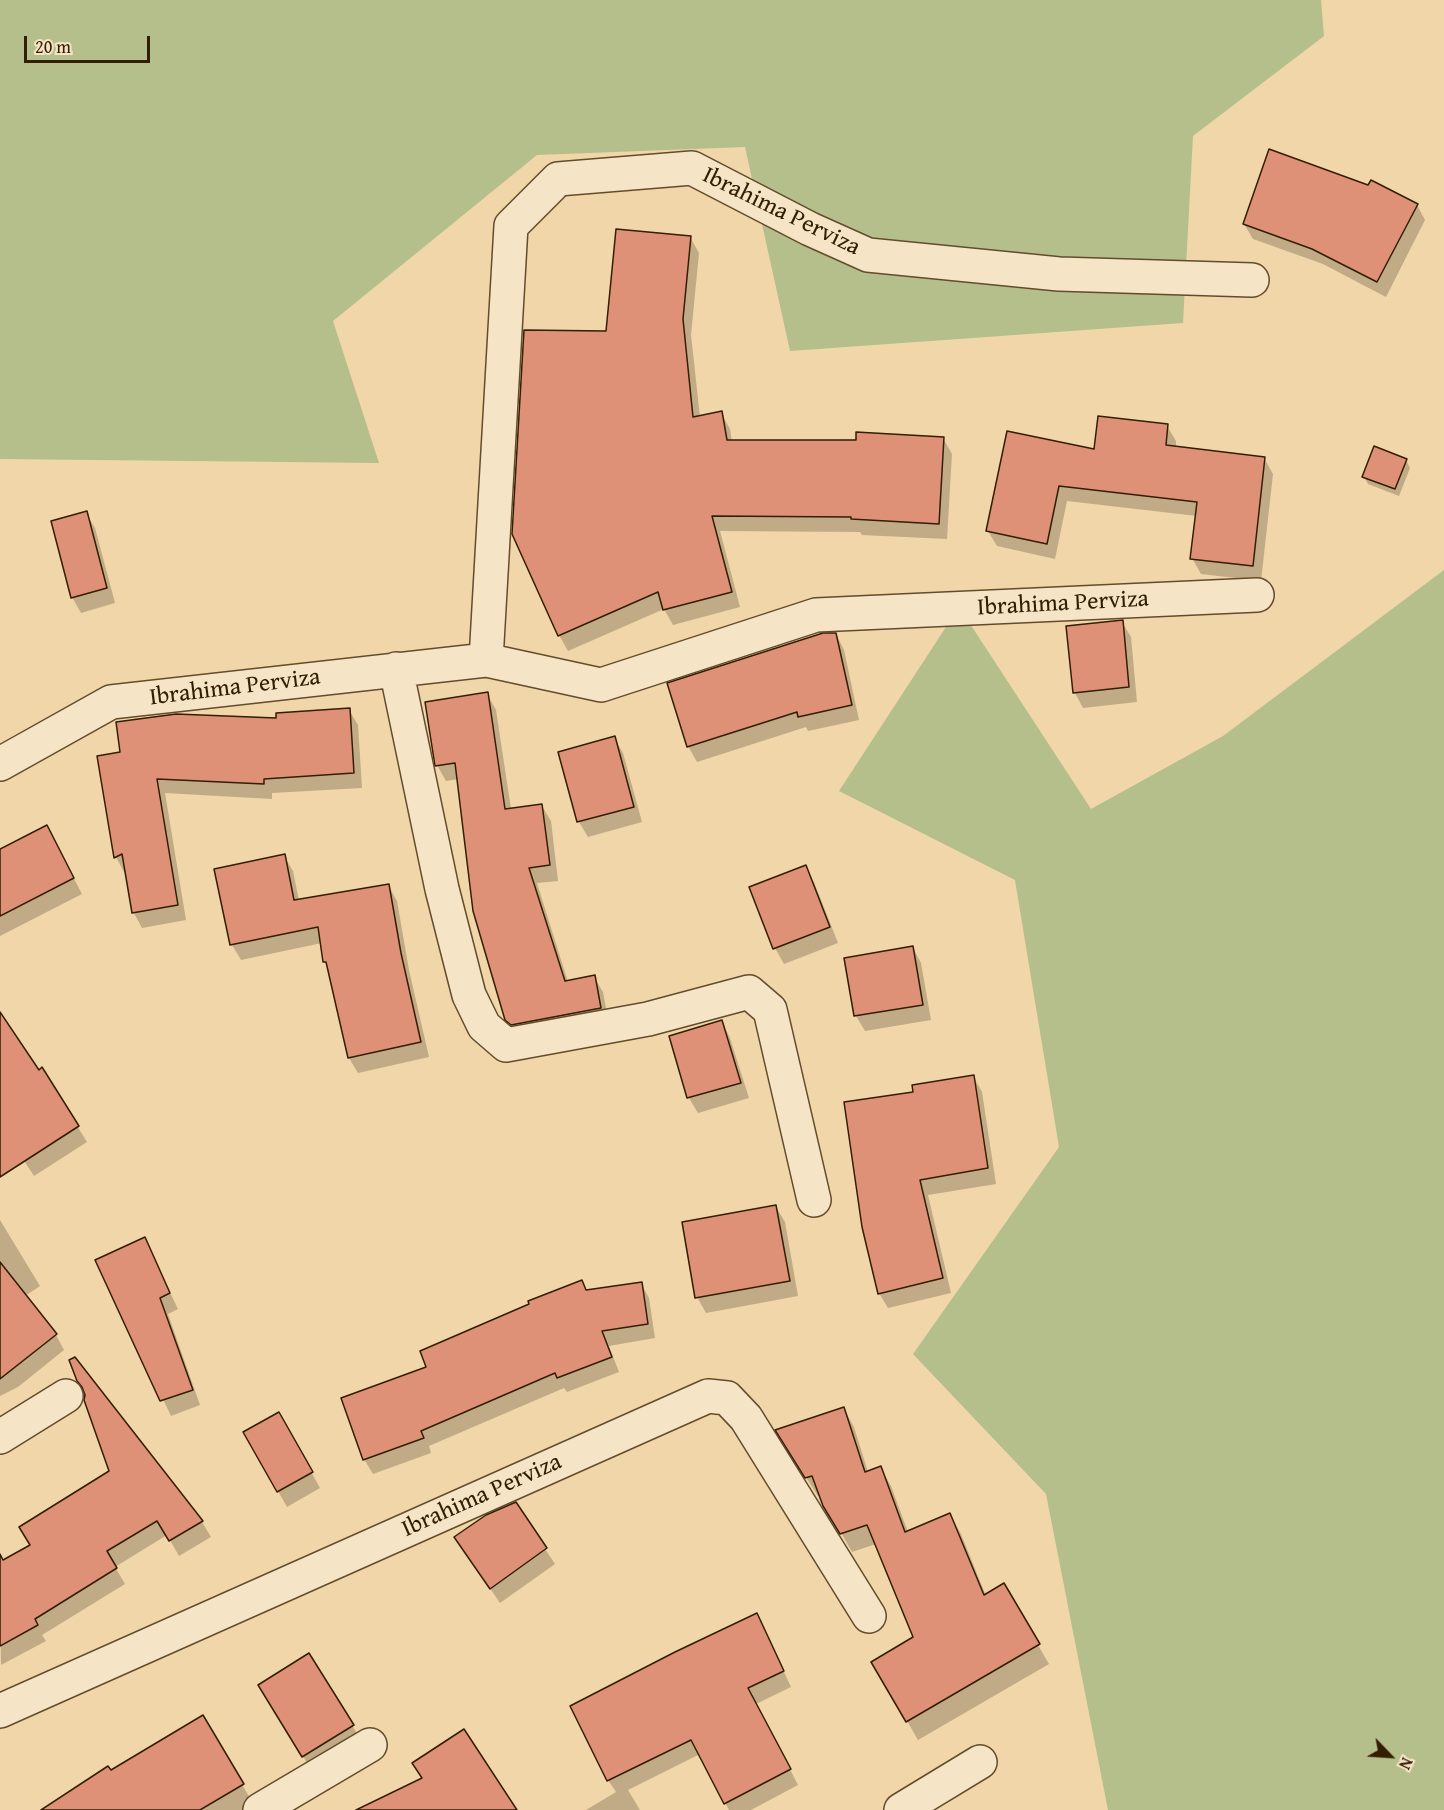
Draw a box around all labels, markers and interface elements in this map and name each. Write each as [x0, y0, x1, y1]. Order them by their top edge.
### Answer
scale bar [27, 24, 153, 62]
text: 20 m [35, 33, 71, 60]
street label: Ibrahima Perviza [697, 161, 865, 263]
street label: Ibrahima Perviza [976, 585, 1150, 623]
street label: Ibrahima Perviza [148, 663, 322, 713]
street label: Ibrahima Perviza [398, 1448, 566, 1544]
north arrow [1360, 1726, 1420, 1786]
text: N [1393, 1754, 1419, 1774]

